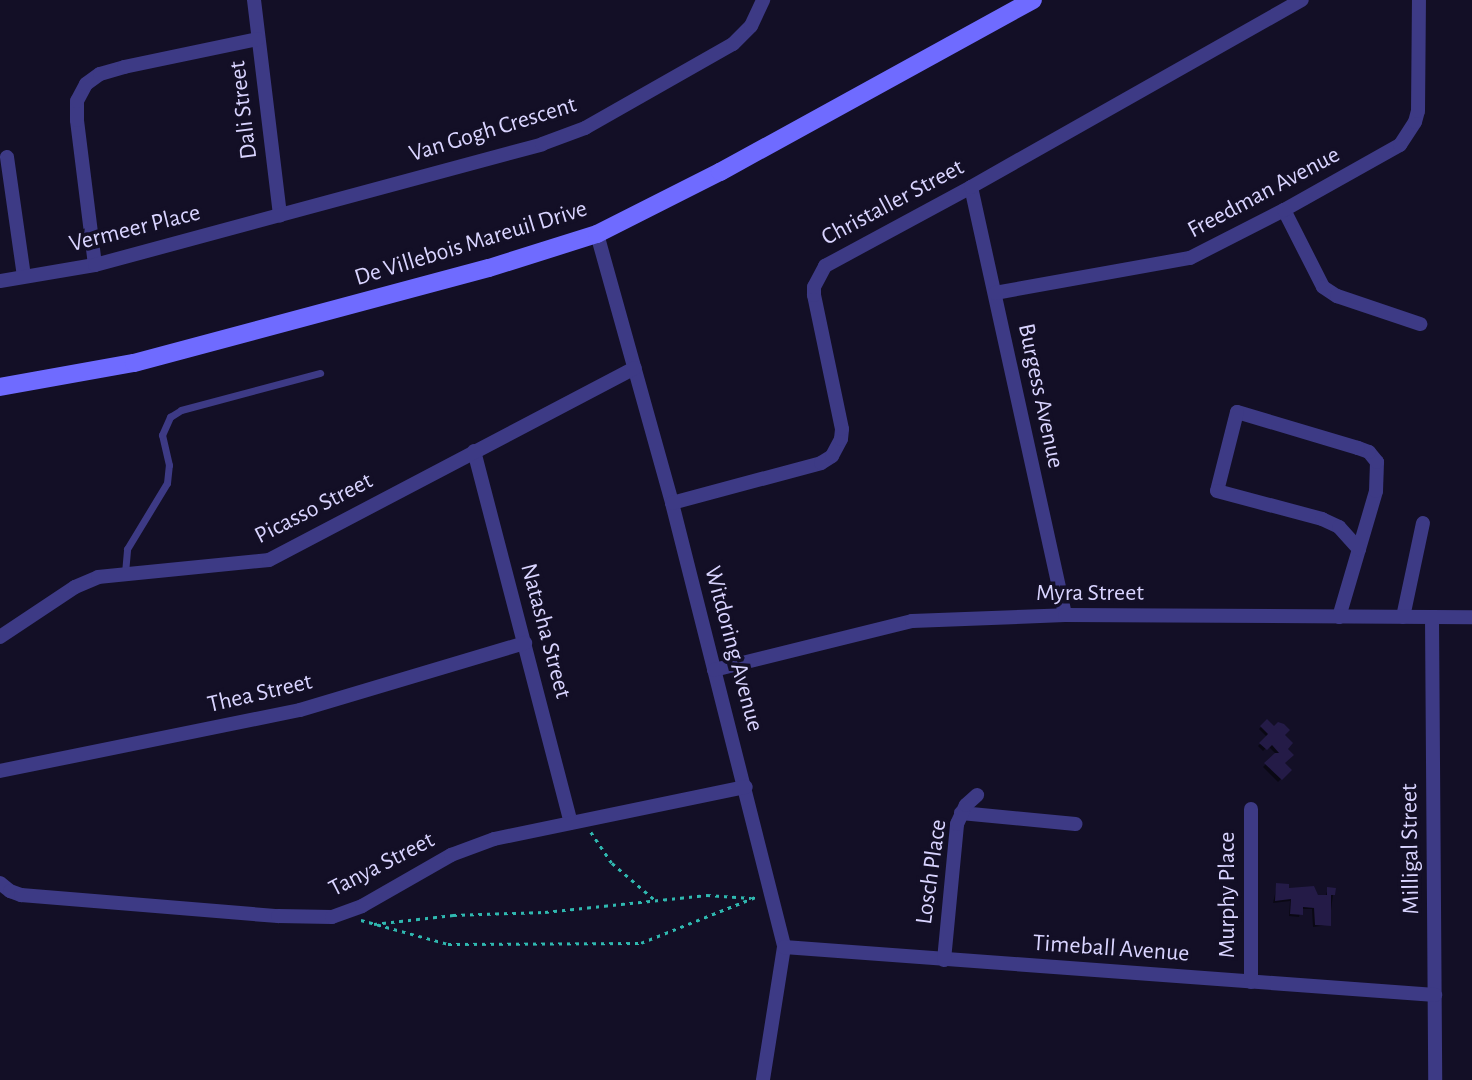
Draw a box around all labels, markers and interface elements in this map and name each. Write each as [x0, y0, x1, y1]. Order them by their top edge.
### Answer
street label: Dali Street [224, 59, 264, 161]
street label: Van Gogh Crescent [406, 91, 580, 169]
street label: Freedman Avenue [1183, 141, 1345, 245]
street label: Christaller Street [817, 153, 969, 253]
street label: De Villebois Mareuil Drive [351, 195, 591, 293]
street label: Vermeer Place [66, 199, 204, 259]
street label: Burgess Avenue [1011, 321, 1069, 471]
street label: Picasso Street [250, 467, 378, 551]
street label: Natasha Street [513, 560, 577, 702]
street label: Witdoring Avenue [697, 563, 769, 735]
street label: Myra Street [1036, 580, 1144, 608]
street label: Thea Street [205, 668, 315, 720]
street label: Milligal Street [1395, 783, 1427, 915]
street label: Losch Place [910, 818, 954, 926]
street label: Tanya Street [325, 826, 439, 904]
street label: Murphy Place [1214, 832, 1242, 958]
street label: Timeball Avenue [1032, 929, 1190, 969]

